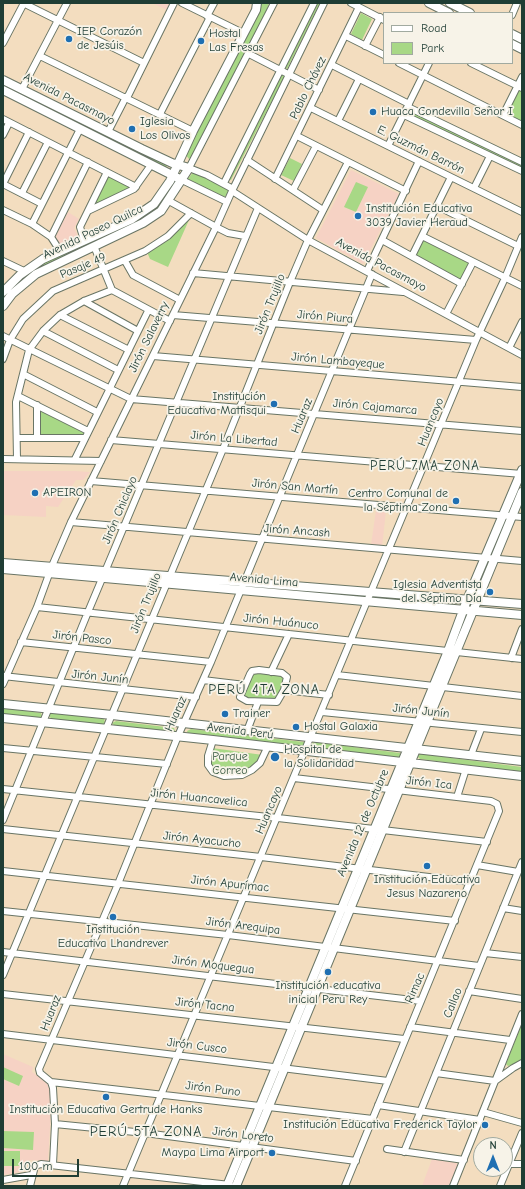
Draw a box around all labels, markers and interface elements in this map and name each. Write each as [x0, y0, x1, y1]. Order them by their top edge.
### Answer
legend [383, 12, 513, 64]
text: Road [421, 21, 447, 35]
place label: IEP Corazón de Jesúis [77, 25, 142, 53]
place label: Hostal Las Fresas [209, 27, 264, 55]
marker: IEP Corazón de Jesúis [64, 34, 74, 44]
marker: Hostal Las Fresas [196, 36, 206, 46]
text: Park [421, 41, 444, 55]
street label: Pablo Chávez [287, 54, 329, 122]
street label: Avenida Pacasmayo [21, 70, 117, 128]
place label: Huaca Condevilla Señor I [381, 105, 513, 119]
marker: Huaca Condevilla Señor I [368, 107, 378, 117]
place label: Iglesia Los Olivos [140, 115, 190, 143]
street label: E. Guzmán Barrón [375, 123, 467, 177]
marker: Iglesia Los Olivos [127, 124, 137, 134]
street label: Avenida Paseo Quilca [41, 202, 145, 262]
place label: Institución Educativa 3039 Javier Heraud [366, 202, 472, 230]
marker: Institución Educativa 3039 Javier Heraud [353, 211, 363, 221]
street label: Avenida Pacasmayo [333, 235, 429, 295]
street label: Pasaje 49 [58, 250, 108, 282]
street label: Jirón Trujillo [251, 272, 289, 336]
street label: Jirón Salaverry [126, 299, 172, 375]
street label: Jirón Piura [297, 307, 353, 327]
street label: Jirón Lambayeque [291, 350, 385, 372]
place label: Institución Educativa Matfisqui [167, 390, 266, 418]
street label: Huaraz [288, 396, 316, 436]
street label: Jirón Cajamarca [332, 396, 418, 418]
street label: Huancayo [415, 396, 447, 448]
marker: Institución Educativa Matfisqui [269, 399, 279, 409]
street label: Jirón La Libertad [190, 428, 278, 450]
district label: PERÚ 7MA ZONA [370, 458, 480, 474]
street label: Jirón Chiclayo [99, 474, 141, 546]
street label: Jirón San Martín [251, 476, 339, 498]
place label: APEIRON [43, 486, 91, 500]
place label: Centro Comunal de la Séptima Zona [348, 487, 448, 515]
marker: APEIRON [30, 488, 40, 498]
marker: Centro Comunal de la Séptima Zona [451, 496, 461, 506]
street label: Jirón Ancash [263, 521, 331, 541]
street label: Avenida Lima [229, 570, 299, 590]
street label: Jirón Trujillo [127, 571, 165, 635]
place label: Iglesia Adventista del Séptimo Día [393, 578, 482, 606]
marker: Iglesia Adventista del Séptimo Día [485, 587, 495, 597]
street label: Jirón Huánuco [243, 611, 319, 633]
street label: Jirón Pasco [52, 628, 112, 648]
street label: Jirón Junín [71, 667, 129, 687]
district label: PERÚ 4TA ZONA [208, 682, 320, 698]
street label: Huaraz [162, 694, 190, 734]
street label: Jirón Junín [392, 701, 450, 721]
place label: Trainer [233, 707, 270, 721]
marker: Trainer [220, 709, 230, 719]
street label: Avenida Perú [206, 720, 274, 742]
place label: Hostal Galaxia [304, 720, 378, 734]
marker: Hostal Galaxia [291, 722, 301, 732]
place label: Hospital de la Solidaridad [284, 743, 354, 771]
park label: Parque Correo [212, 750, 248, 778]
marker: Hospital de la Solidaridad [269, 751, 281, 763]
street label: Avenida 12 de Octubre [334, 767, 392, 879]
street label: Jirón Ica [405, 773, 453, 793]
street label: Huancayo [252, 784, 286, 836]
street label: Jirón Huancavelica [150, 786, 248, 810]
street label: Jirón Ayacucho [162, 829, 242, 851]
marker: Institución Educativa Jesus Nazareno [422, 861, 432, 871]
street label: Jirón Apurímac [190, 873, 270, 895]
place label: Institución Educativa Jesus Nazareno [374, 873, 480, 901]
marker: Institución Educativa Lhandrever [108, 912, 118, 922]
street label: Jirón Arequipa [205, 914, 281, 938]
place label: Institución Educativa Lhandrever [58, 923, 168, 951]
street label: Jirón Moquegua [171, 953, 255, 977]
marker: Institución educativa inicial Peru Rey [323, 967, 333, 977]
street label: Rimac [402, 971, 428, 1005]
place label: Institución educativa inicial Peru Rey [275, 979, 381, 1007]
street label: Callao [440, 986, 466, 1020]
street label: Huaraz [37, 993, 65, 1033]
street label: Jirón Tacna [175, 995, 235, 1015]
street label: Jirón Cusco [166, 1035, 228, 1057]
street label: Jirón Puno [185, 1078, 241, 1100]
marker: Institución Educativa Gertrude Hanks [101, 1092, 111, 1102]
place label: Institución Educativa Gertrude Hanks [10, 1103, 202, 1117]
place label: Institución Educativa Frederick Taylor [283, 1118, 477, 1132]
marker: Institución Educativa Frederick Taylor [480, 1120, 490, 1130]
district label: PERÚ 5TA ZONA [90, 1124, 202, 1140]
street label: Jirón Loreto [211, 1124, 275, 1146]
north arrow [473, 1137, 513, 1177]
text: N [489, 1139, 497, 1152]
place label: Maypa Lima Airport [162, 1146, 264, 1160]
marker: Maypa Lima Airport [267, 1148, 277, 1158]
scale bar [14, 1151, 81, 1177]
text: 100 m [19, 1159, 52, 1173]

